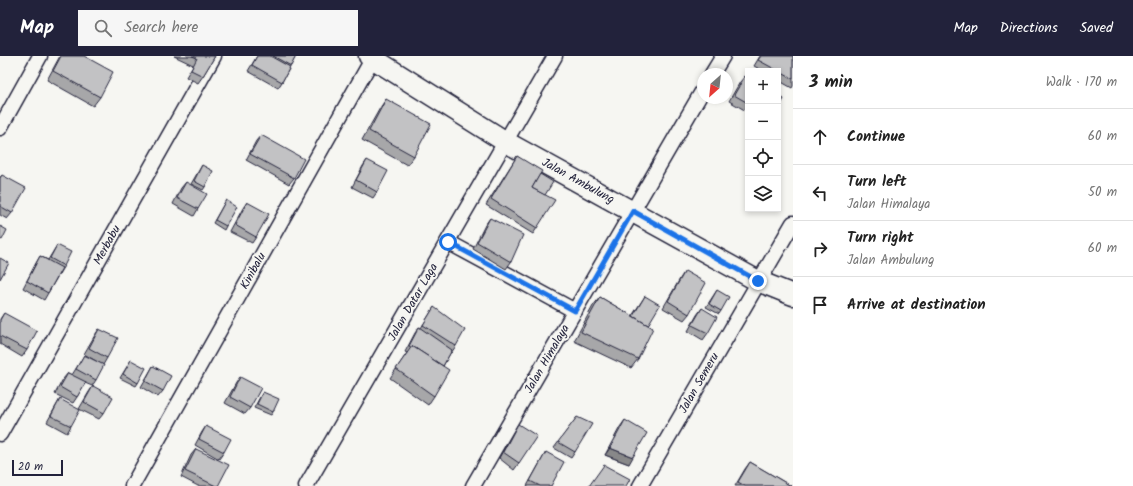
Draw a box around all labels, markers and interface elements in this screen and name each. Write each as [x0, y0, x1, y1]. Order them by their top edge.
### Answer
search box [78, 10, 358, 46]
text: Map [20, 13, 54, 43]
text: Search here [124, 16, 198, 40]
icon: search [92, 17, 114, 39]
text: Map [953, 17, 978, 39]
text: Directions [1000, 17, 1058, 39]
text: Saved [1080, 17, 1113, 39]
north arrow [697, 68, 733, 104]
map controls [745, 68, 781, 212]
button: + [745, 68, 781, 104]
text: 3 min [809, 69, 853, 96]
text: Walk · 170 m [1046, 72, 1117, 93]
button: − [745, 104, 781, 140]
text: Continue [847, 125, 905, 149]
icon: ahead [809, 126, 831, 148]
text: 60 m [1088, 126, 1117, 147]
button: locate [745, 140, 781, 176]
street label: Jalan Ambulung [538, 153, 618, 209]
text: Turn left [847, 170, 907, 194]
button: layers [745, 176, 781, 212]
icon: left [809, 182, 831, 204]
text: 50 m [1088, 182, 1117, 203]
text: Jalan Himalaya [847, 194, 930, 215]
street label: Merbabu [88, 221, 126, 268]
text: Turn right [847, 226, 914, 250]
route start [439, 233, 457, 251]
icon: right [809, 238, 831, 260]
text: 60 m [1088, 238, 1117, 259]
street label: Kinibalu [235, 249, 271, 293]
text: Jalan Ambulung [847, 250, 934, 271]
street label: Jalan Datar Laga [383, 259, 443, 344]
route end [749, 272, 767, 290]
text: Arrive at destination [847, 293, 986, 317]
icon: arrive [809, 294, 831, 316]
street label: Jalan Himalaya [520, 321, 575, 397]
street label: Jalan Semeru [674, 349, 724, 417]
scale bar [12, 458, 63, 477]
text: 20 m [18, 458, 43, 476]

